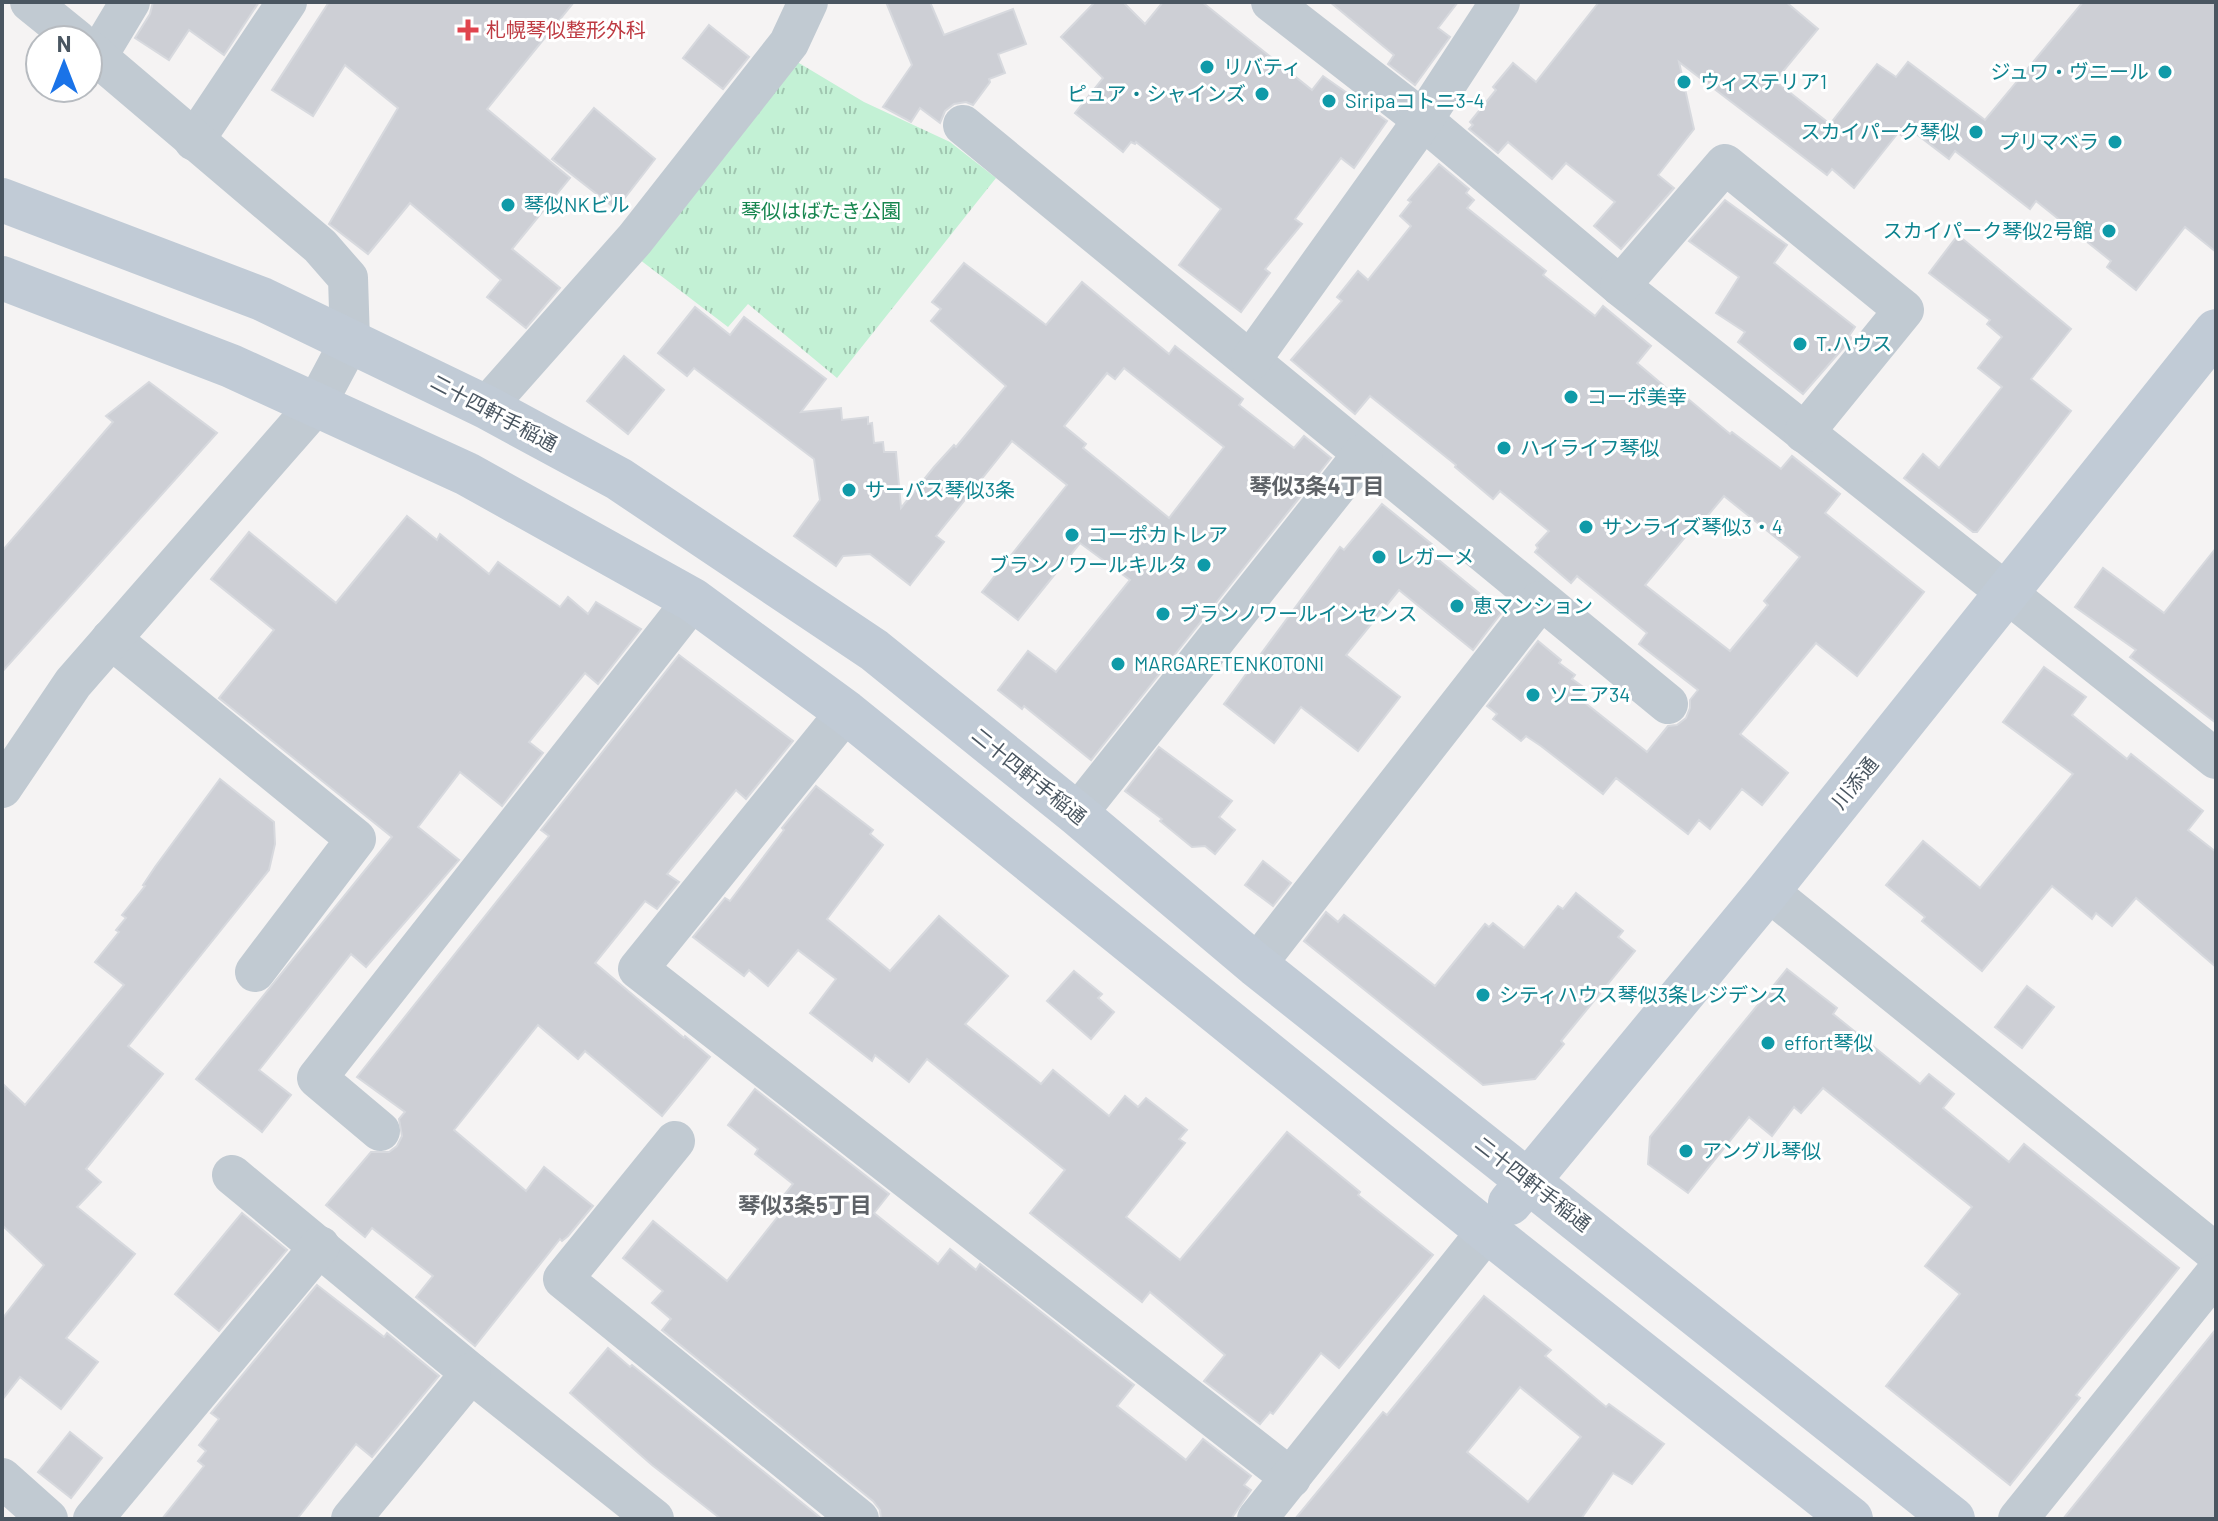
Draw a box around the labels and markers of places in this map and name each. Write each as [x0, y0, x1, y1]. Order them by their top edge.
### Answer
place label: 札幌琴似整形外科 [486, 17, 646, 41]
marker: 札幌琴似整形外科 [457, 19, 479, 41]
place label: リバティ [1223, 54, 1302, 78]
marker: リバティ [1198, 58, 1216, 76]
place label: ジュワ・ヴニール [1990, 59, 2149, 83]
marker: ジュワ・ヴニール [2156, 63, 2174, 81]
place label: ウィステリア1 [1700, 69, 1827, 93]
marker: ウィステリア1 [1675, 73, 1693, 91]
place label: ピュア・シャインズ [1067, 81, 1246, 105]
marker: ピュア・シャインズ [1253, 85, 1271, 103]
place label: Siripaコトニ3-4 [1345, 88, 1485, 112]
marker: Siripaコトニ3-4 [1320, 92, 1338, 110]
place label: スカイパーク琴似 [1800, 119, 1960, 143]
marker: スカイパーク琴似 [1967, 123, 1985, 141]
place label: プリマベラ [1999, 129, 2099, 153]
marker: プリマベラ [2106, 133, 2124, 151]
place label: 琴似NKビル [524, 192, 630, 216]
marker: 琴似NKビル [499, 196, 517, 214]
place label: スカイパーク琴似2号館 [1883, 218, 2093, 242]
marker: スカイパーク琴似2号館 [2100, 222, 2118, 240]
place label: T.ハウス [1816, 331, 1892, 355]
marker: T.ハウス [1791, 335, 1809, 353]
place label: コーポ美幸 [1587, 384, 1687, 408]
marker: コーポ美幸 [1562, 388, 1580, 406]
place label: ハイライフ琴似 [1520, 435, 1660, 459]
marker: ハイライフ琴似 [1495, 439, 1513, 457]
place label: サーパス琴似3条 [865, 477, 1015, 501]
marker: サーパス琴似3条 [840, 481, 858, 499]
place label: サンライズ琴似3・4 [1602, 514, 1783, 538]
marker: サンライズ琴似3・4 [1577, 518, 1595, 536]
place label: コーポカトレア [1088, 522, 1228, 546]
marker: コーポカトレア [1063, 526, 1081, 544]
place label: レガーメ [1395, 544, 1474, 568]
marker: レガーメ [1370, 548, 1388, 566]
place label: ブランノワールキルタ [989, 552, 1188, 576]
marker: ブランノワールキルタ [1195, 556, 1213, 574]
place label: 恵マンション [1473, 593, 1593, 617]
marker: 恵マンション [1448, 597, 1466, 615]
place label: ブランノワールインセンス [1179, 601, 1418, 625]
marker: ブランノワールインセンス [1154, 605, 1172, 623]
place label: MARGARETENKOTONI [1134, 651, 1324, 675]
marker: MARGARETENKOTONI [1109, 655, 1127, 673]
place label: ソニア34 [1549, 682, 1630, 706]
marker: ソニア34 [1524, 686, 1542, 704]
place label: シティハウス琴似3条レジデンス [1499, 982, 1788, 1006]
marker: シティハウス琴似3条レジデンス [1474, 986, 1492, 1004]
place label: effort琴似 [1784, 1030, 1874, 1054]
marker: effort琴似 [1759, 1034, 1777, 1052]
place label: アングル琴似 [1702, 1138, 1821, 1162]
marker: アングル琴似 [1677, 1142, 1695, 1160]

